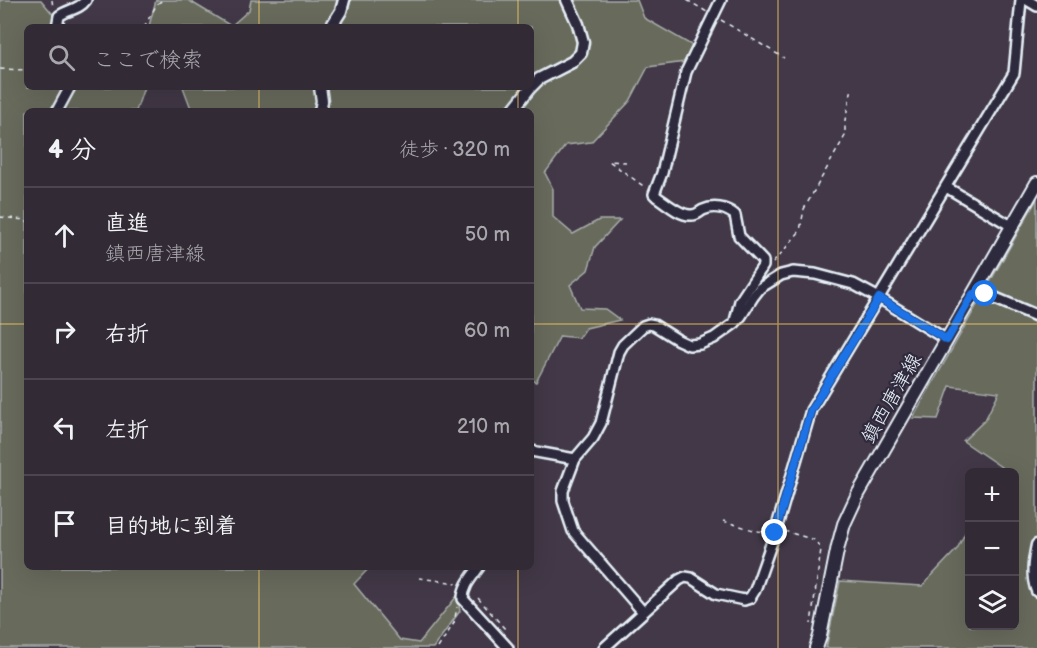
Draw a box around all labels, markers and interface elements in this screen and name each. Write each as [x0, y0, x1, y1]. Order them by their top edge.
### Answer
search box [24, 24, 534, 90]
icon: search [45, 41, 78, 74]
text: ここで検索 [93, 47, 203, 74]
text: 4 分 [48, 135, 96, 166]
text: 徒歩 · 320 m [399, 138, 510, 162]
text: 直進 [105, 210, 149, 237]
icon: ahead [48, 219, 81, 252]
text: 50 m [465, 223, 510, 247]
text: 鎮西唐津線 [105, 242, 205, 266]
route start [971, 280, 997, 306]
icon: right [48, 315, 81, 348]
text: 60 m [464, 319, 510, 343]
text: 右折 [105, 321, 149, 348]
street label: 鎮西唐津線 [856, 349, 927, 448]
icon: left [48, 411, 81, 444]
text: 210 m [457, 415, 510, 439]
text: 左折 [105, 417, 149, 444]
map controls [965, 468, 1019, 630]
button: + [965, 468, 1019, 522]
icon: arrive [48, 507, 81, 540]
text: 目的地に到着 [105, 513, 237, 540]
route end [761, 519, 787, 545]
button: − [965, 522, 1019, 576]
button: layers [965, 576, 1019, 630]

